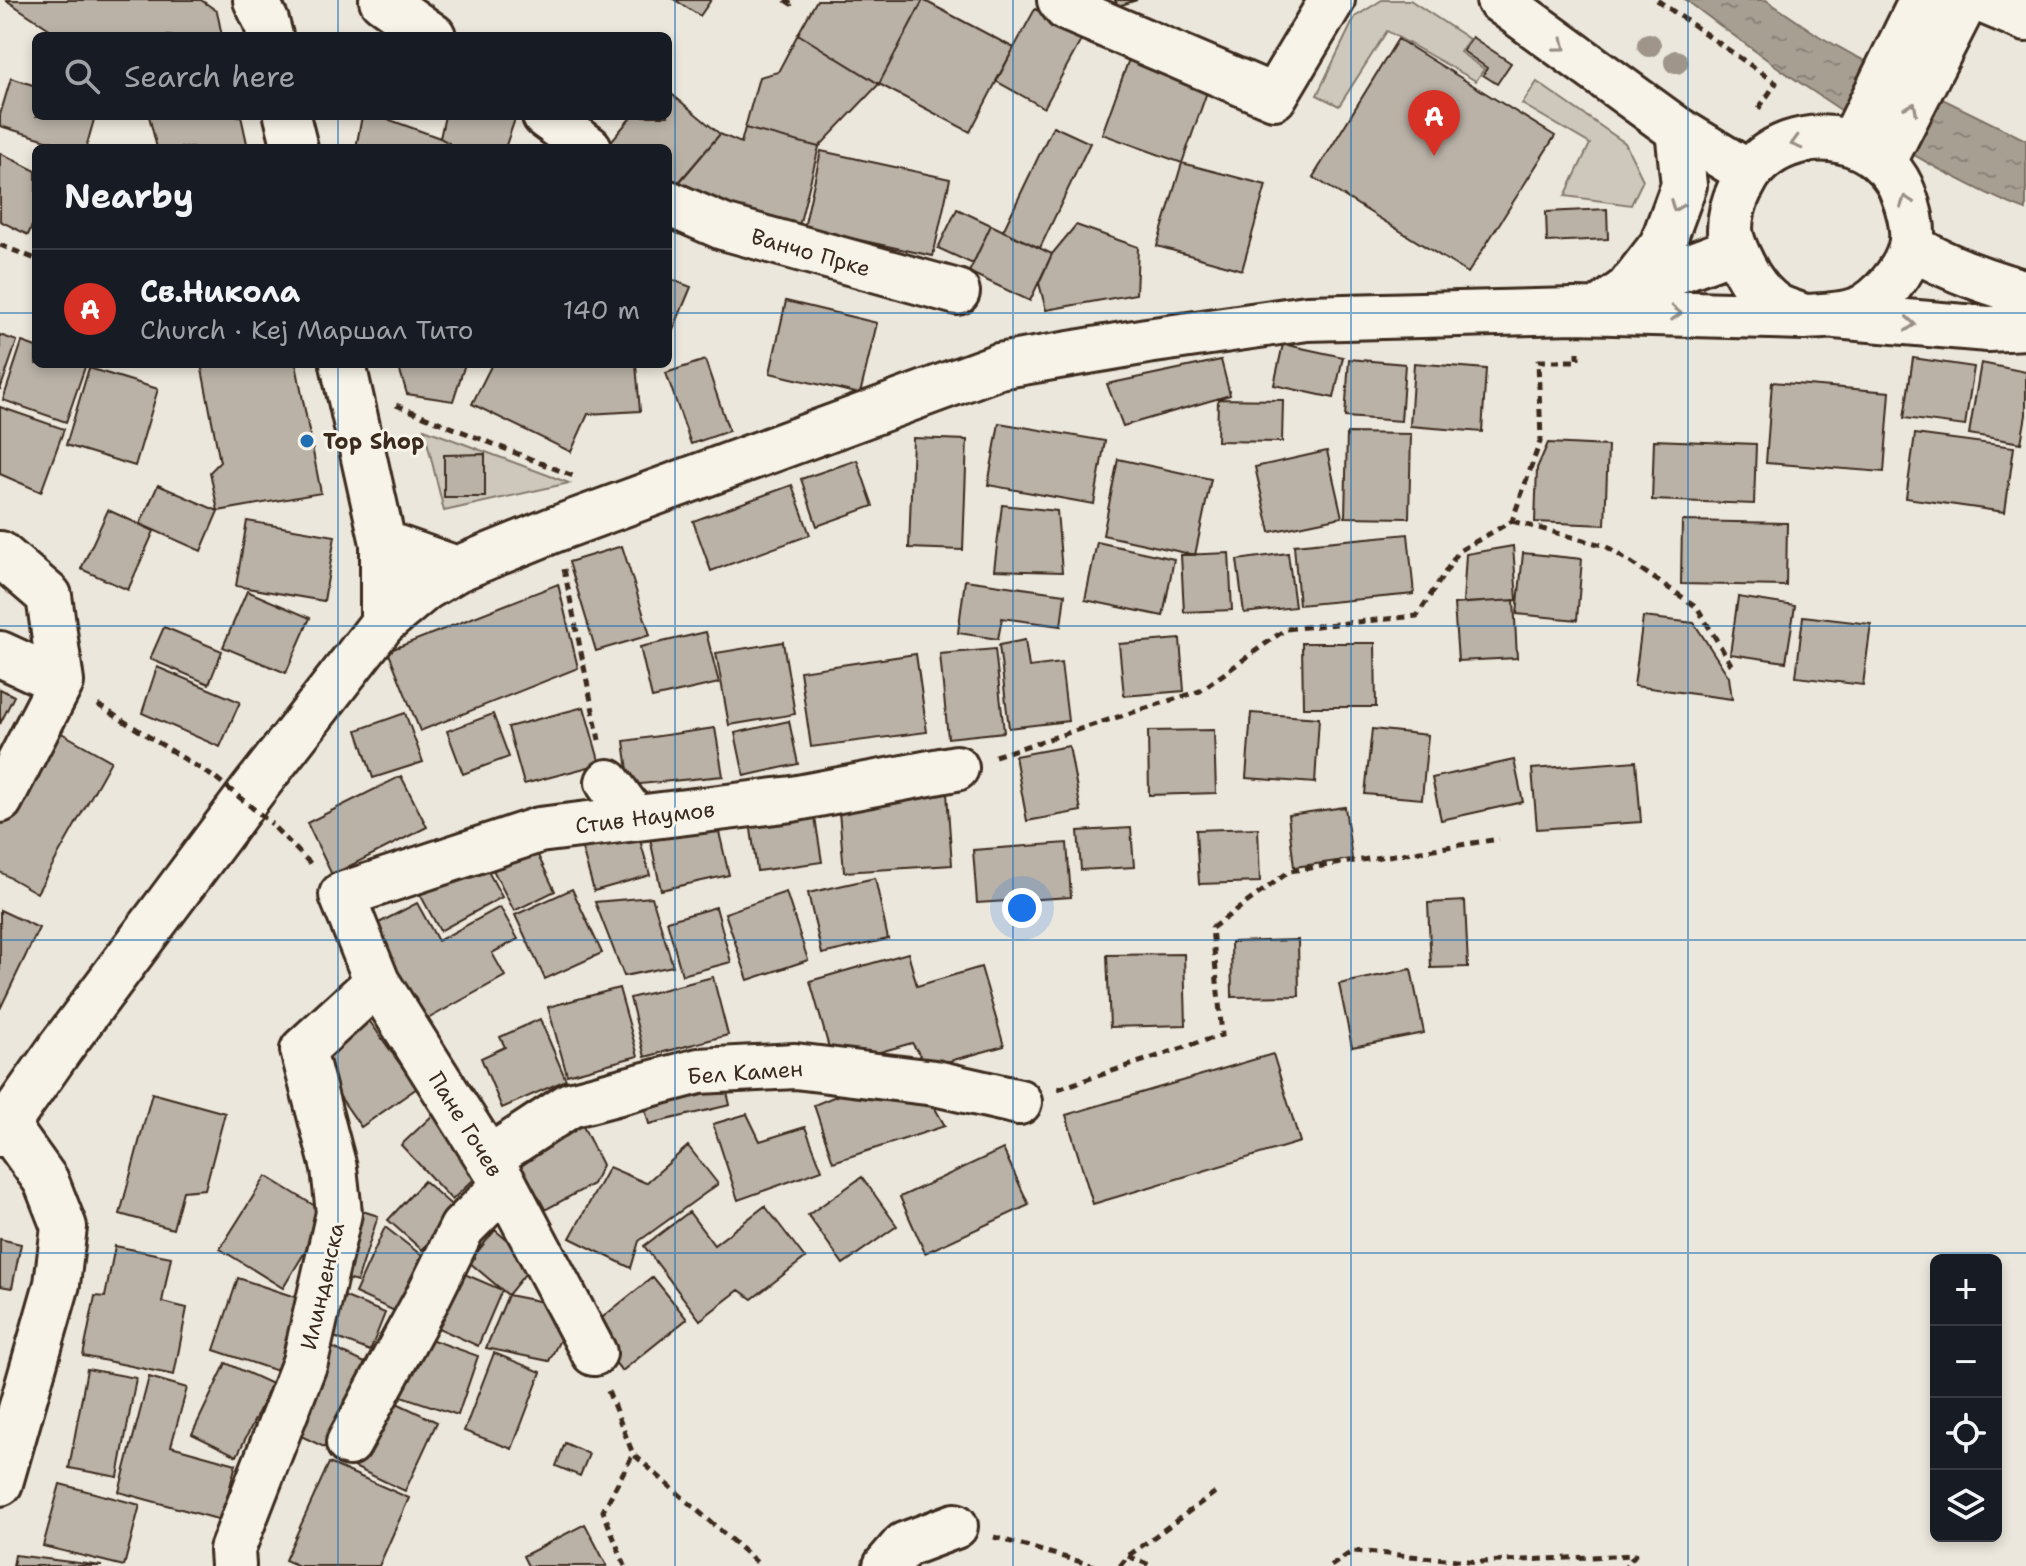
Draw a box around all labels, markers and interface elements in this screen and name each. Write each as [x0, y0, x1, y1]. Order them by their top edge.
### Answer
search box [32, 32, 672, 120]
one-way arrow [1553, 37, 1567, 51]
icon: search [60, 54, 104, 98]
text: Search here [124, 56, 295, 97]
pin: A [1408, 90, 1460, 156]
one-way arrow [1902, 102, 1917, 117]
one-way arrow [1790, 134, 1803, 150]
text: Nearby [64, 173, 194, 219]
one-way arrow [1900, 195, 1916, 209]
one-way arrow [1670, 198, 1686, 212]
street label: Ванчо Прке [748, 222, 874, 283]
text: Св.Никола [140, 271, 300, 312]
text: A [80, 292, 100, 327]
text: 140 m [563, 292, 640, 327]
one-way arrow [1670, 305, 1683, 322]
text: Church · Кеј Маршал Тито [140, 312, 473, 347]
one-way arrow [1904, 315, 1917, 332]
place label: Top Shop [323, 427, 424, 456]
marker: Top Shop [298, 432, 316, 450]
street label: Стив Наумов [574, 795, 717, 840]
your location [1002, 888, 1042, 928]
street label: Бел Камен [686, 1054, 804, 1091]
street label: Пане Гочев [422, 1066, 509, 1182]
street label: Илинденска [294, 1219, 351, 1353]
map controls [1930, 1254, 2002, 1542]
button: + [1930, 1254, 2002, 1326]
button: − [1930, 1326, 2002, 1398]
button: locate [1930, 1398, 2002, 1470]
button: layers [1930, 1470, 2002, 1542]

